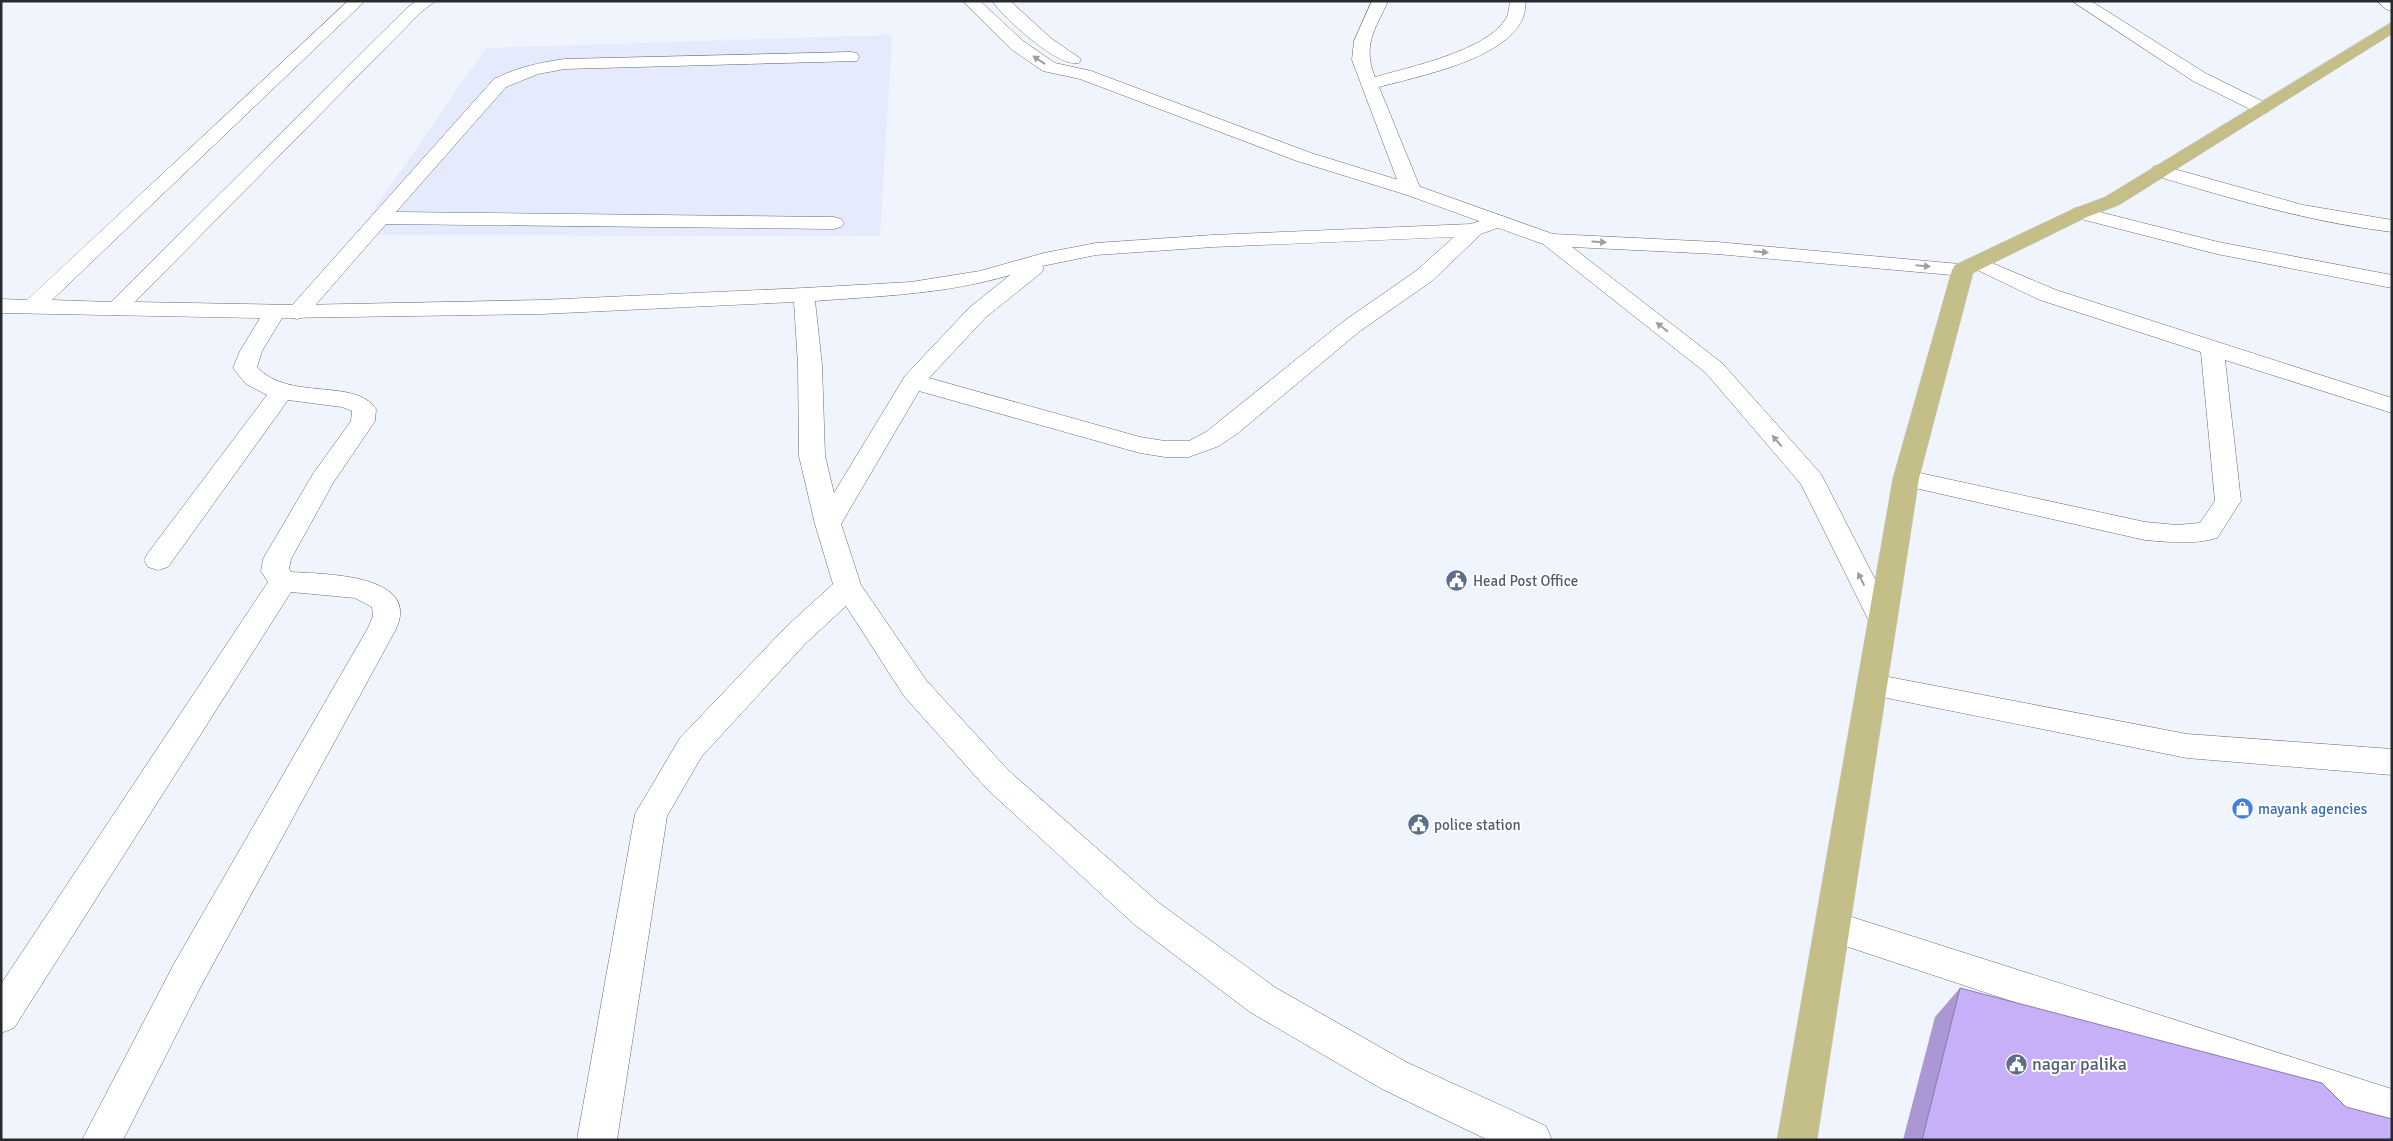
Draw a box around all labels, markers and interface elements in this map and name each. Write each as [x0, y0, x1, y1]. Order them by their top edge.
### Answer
one-way arrow [1033, 55, 1046, 65]
one-way arrow [1591, 238, 1607, 246]
one-way arrow [1753, 248, 1769, 256]
one-way arrow [1915, 263, 1931, 271]
one-way arrow [1656, 321, 1669, 332]
one-way arrow [1772, 434, 1783, 447]
public building icon: Head Post Office [1445, 569, 1469, 593]
one-way arrow [1857, 571, 1865, 586]
place label: Head Post Office [1473, 572, 1578, 590]
shop icon: mayank agencies [2230, 797, 2254, 821]
place label: mayank agencies [2258, 800, 2368, 818]
public building icon: police station [1406, 813, 1430, 837]
place label: police station [1434, 816, 1521, 834]
public building icon: nagar palika [2004, 1052, 2028, 1076]
place label: nagar palika [2032, 1053, 2127, 1075]

